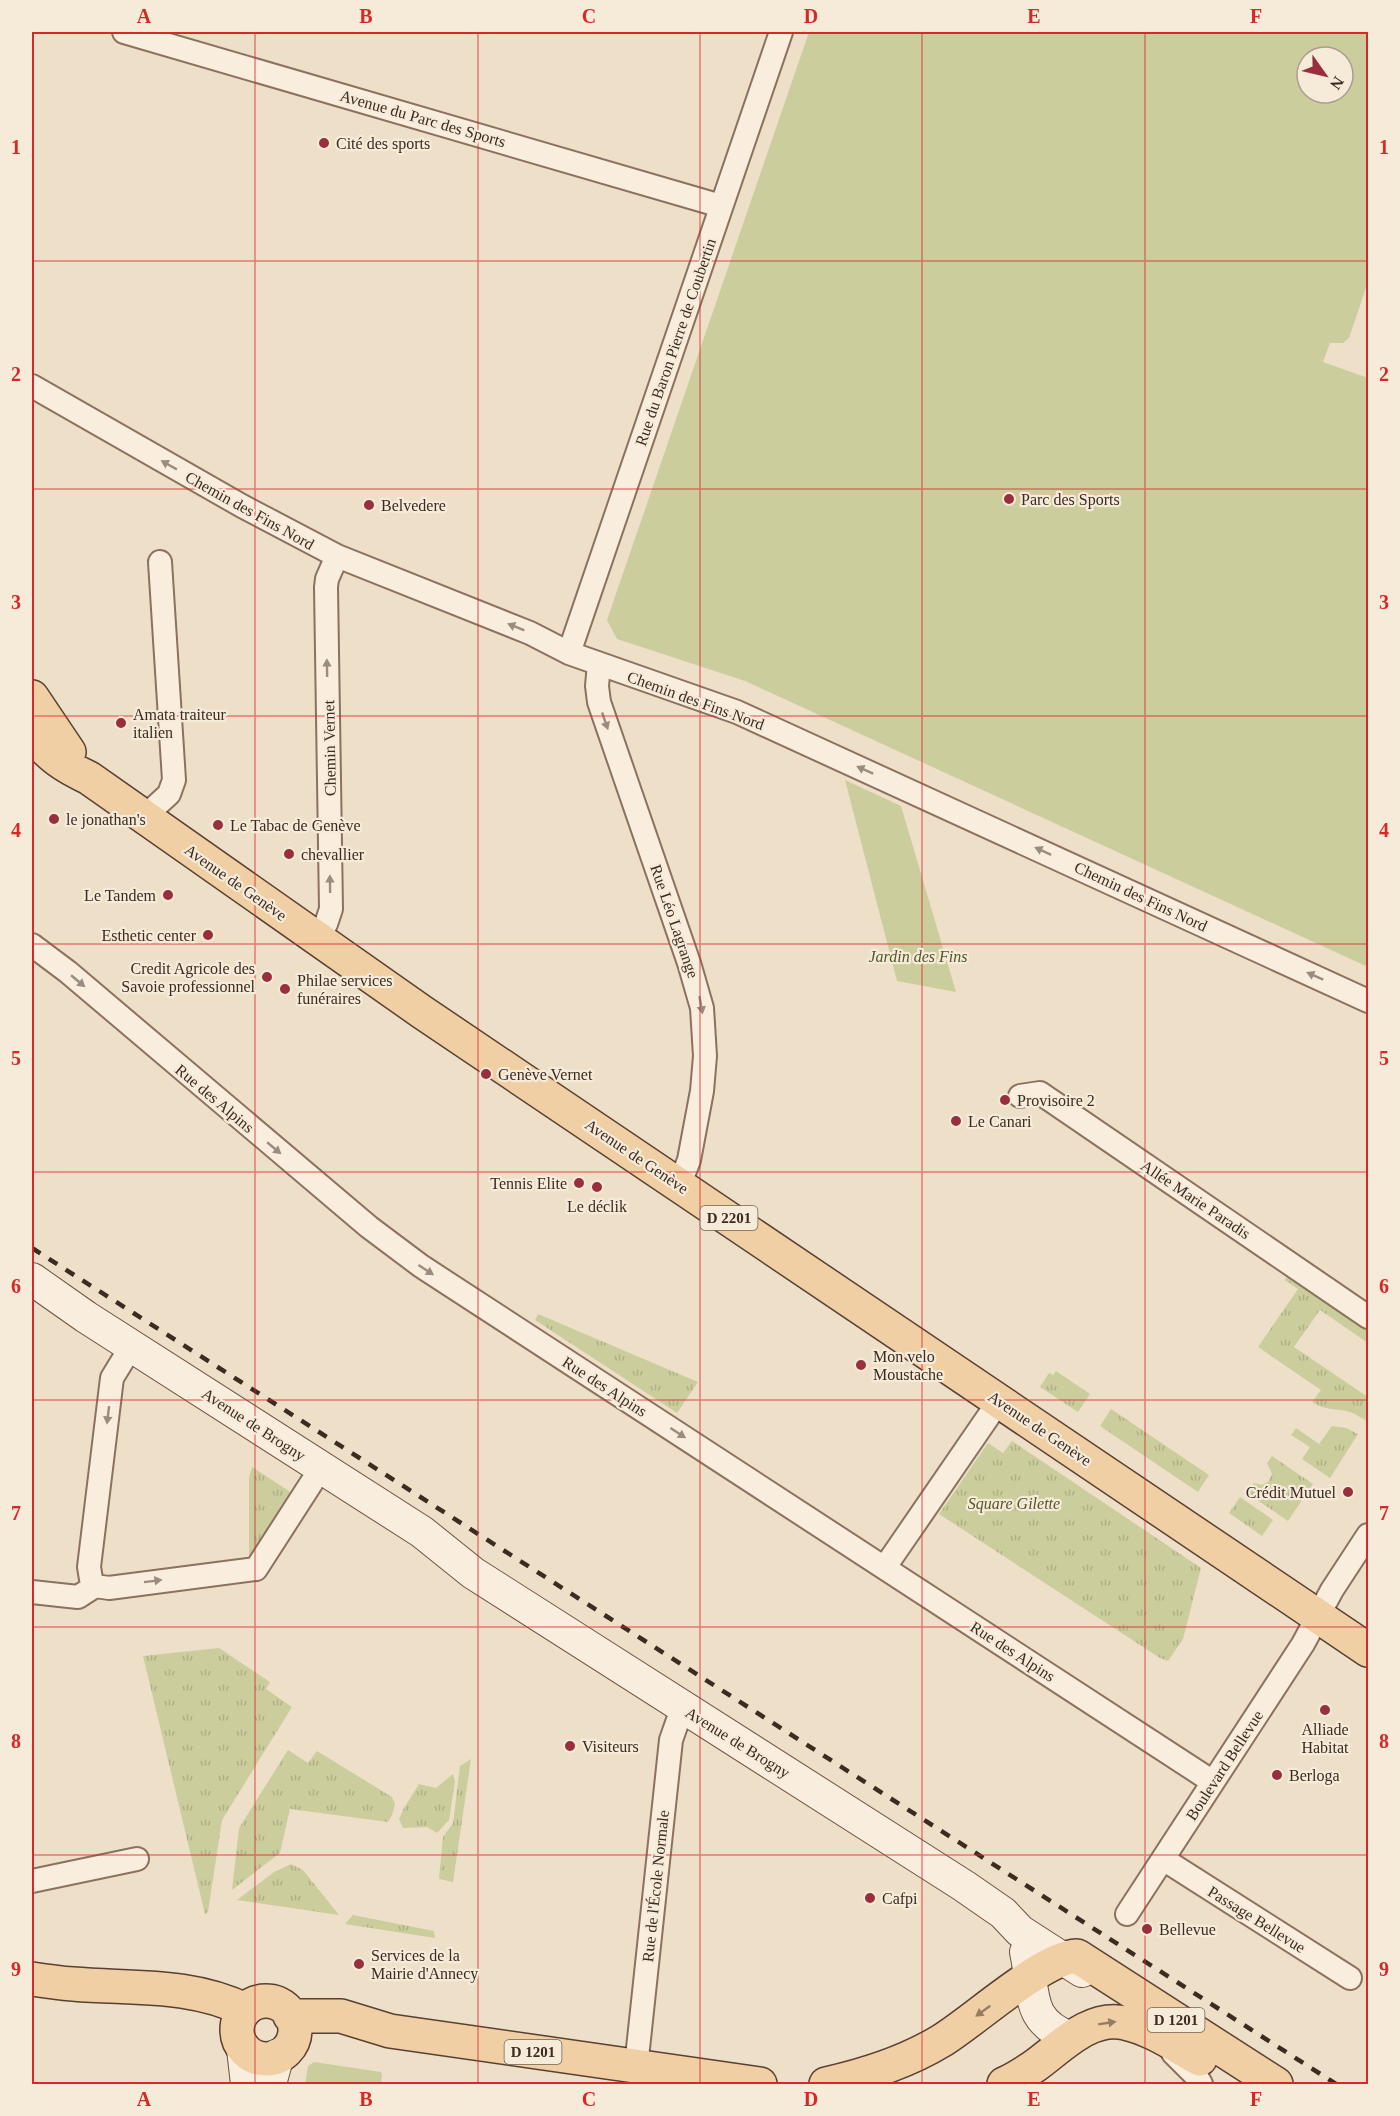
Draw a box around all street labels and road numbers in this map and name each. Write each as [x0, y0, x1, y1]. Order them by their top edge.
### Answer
street label: Avenue du Parc des Sports [338, 87, 508, 151]
street label: Rue du Baron Pierre de Coubertin [632, 236, 719, 448]
street label: Chemin des Fins Nord [182, 468, 317, 553]
street label: Chemin des Fins Nord [625, 668, 767, 733]
street label: Chemin Vernet [320, 699, 339, 796]
street label: Avenue de Genève [181, 841, 290, 924]
street label: Chemin des Fins Nord [1072, 858, 1210, 935]
street label: Rue Léo Lagrange [646, 862, 702, 981]
street label: Rue des Alpins [171, 1061, 257, 1137]
street label: Avenue de Genève [582, 1116, 691, 1197]
street label: Allée Marie Paradis [1138, 1157, 1254, 1242]
road number: D 2201 [700, 1206, 758, 1230]
street label: Rue des Alpins [559, 1353, 650, 1421]
street label: Avenue de Brogny [198, 1385, 309, 1465]
street label: Avenue de Genève [985, 1388, 1094, 1469]
street label: Rue des Alpins [967, 1618, 1058, 1686]
street label: Avenue de Brogny [682, 1704, 793, 1782]
street label: Boulevard Bellevue [1183, 1707, 1266, 1823]
street label: Rue de l'École Normale [638, 1809, 672, 1963]
street label: Passage Bellevue [1204, 1883, 1309, 1957]
road number: D 1201 [1148, 2008, 1204, 2032]
road number: D 1201 [504, 2040, 562, 2064]

